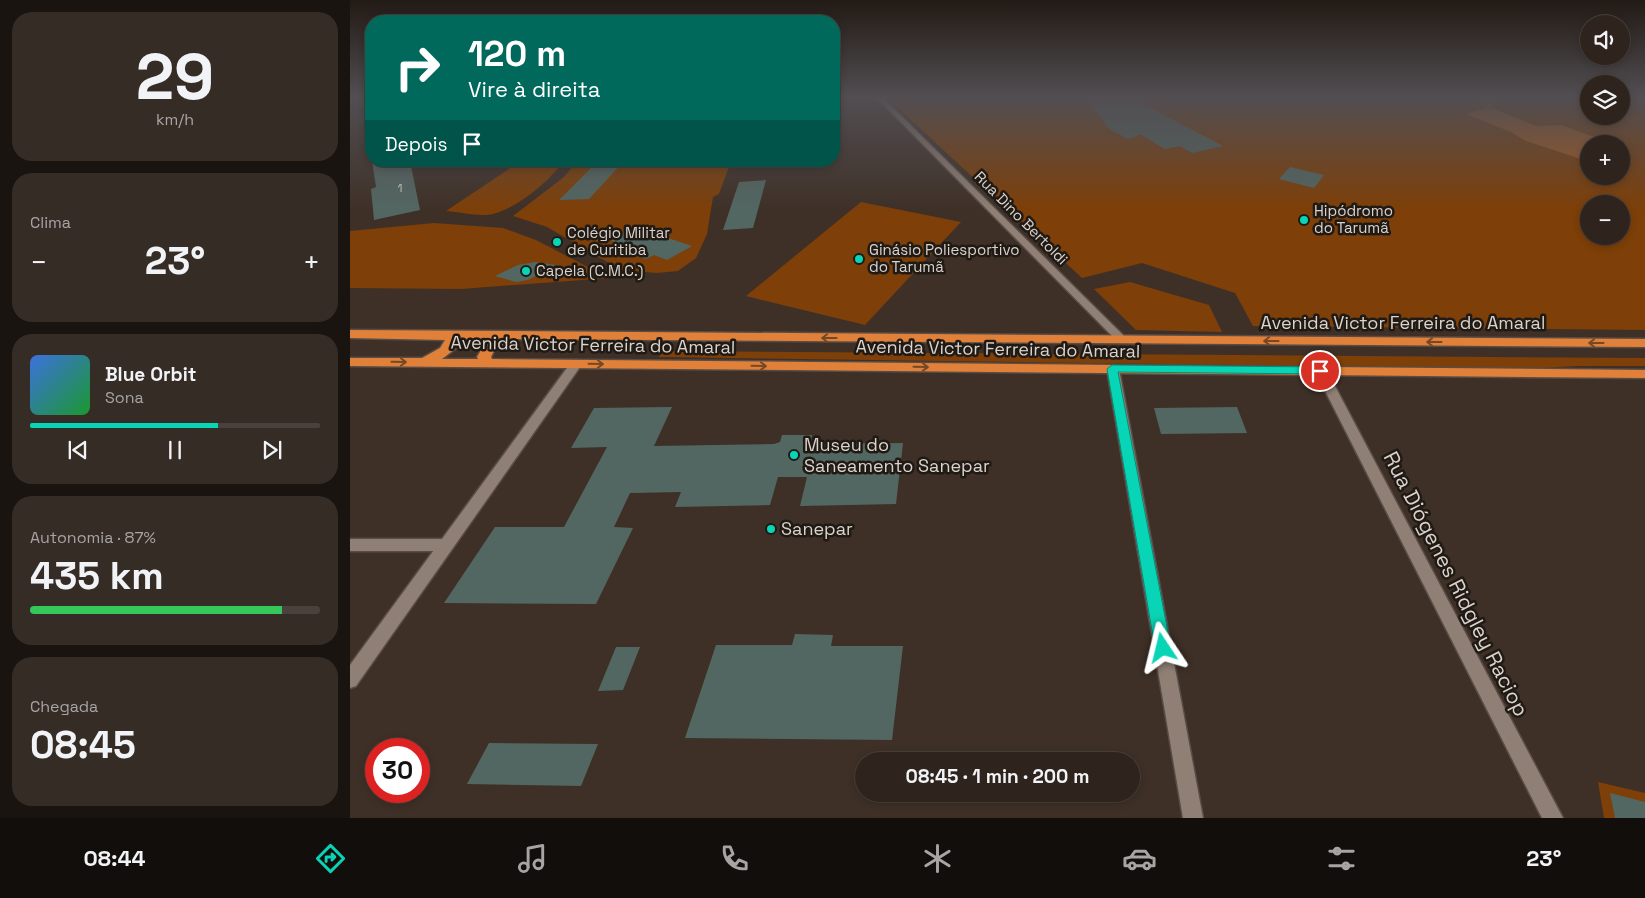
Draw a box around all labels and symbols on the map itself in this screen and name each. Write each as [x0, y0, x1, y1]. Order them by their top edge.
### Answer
street label: Rua Dino Bertoldi [971, 167, 1072, 268]
house number: 1 [397, 180, 403, 196]
place label: Hipódromo do Tarumã [1314, 201, 1393, 237]
marker: Hipódromo do Tarumã [1298, 214, 1310, 226]
place label: Colégio Militar de Curitiba [567, 223, 670, 259]
marker: Colégio Militar de Curitiba [551, 236, 563, 248]
place label: Ginásio Poliesportivo do Tarumã [869, 240, 1019, 276]
marker: Ginásio Poliesportivo do Tarumã [853, 253, 865, 265]
place label: Capela (C.M.C.) [536, 261, 643, 281]
marker: Capela (C.M.C.) [520, 265, 532, 277]
street label: Avenida Victor Ferreira do Amaral [1261, 311, 1545, 334]
street label: Avenida Victor Ferreira do Amaral [450, 331, 736, 358]
one-way arrow [821, 333, 837, 342]
street label: Avenida Victor Ferreira do Amaral [855, 335, 1141, 362]
one-way arrow [1264, 336, 1280, 346]
one-way arrow [1426, 337, 1442, 347]
one-way arrow [1589, 338, 1605, 348]
pin [1299, 350, 1341, 392]
one-way arrow [390, 357, 406, 367]
one-way arrow [588, 359, 604, 369]
one-way arrow [750, 361, 766, 371]
one-way arrow [912, 362, 929, 372]
place label: Museu do Saneamento Sanepar [804, 433, 990, 477]
street label: Rua Diógenes Ridgley Raciop [1378, 447, 1535, 721]
marker: Museu do Saneamento Sanepar [788, 449, 800, 461]
place label: Sanepar [781, 517, 853, 540]
marker: Sanepar [765, 523, 777, 535]
position arrow [1136, 621, 1188, 673]
speed limit sign: 30 [365, 738, 430, 803]

